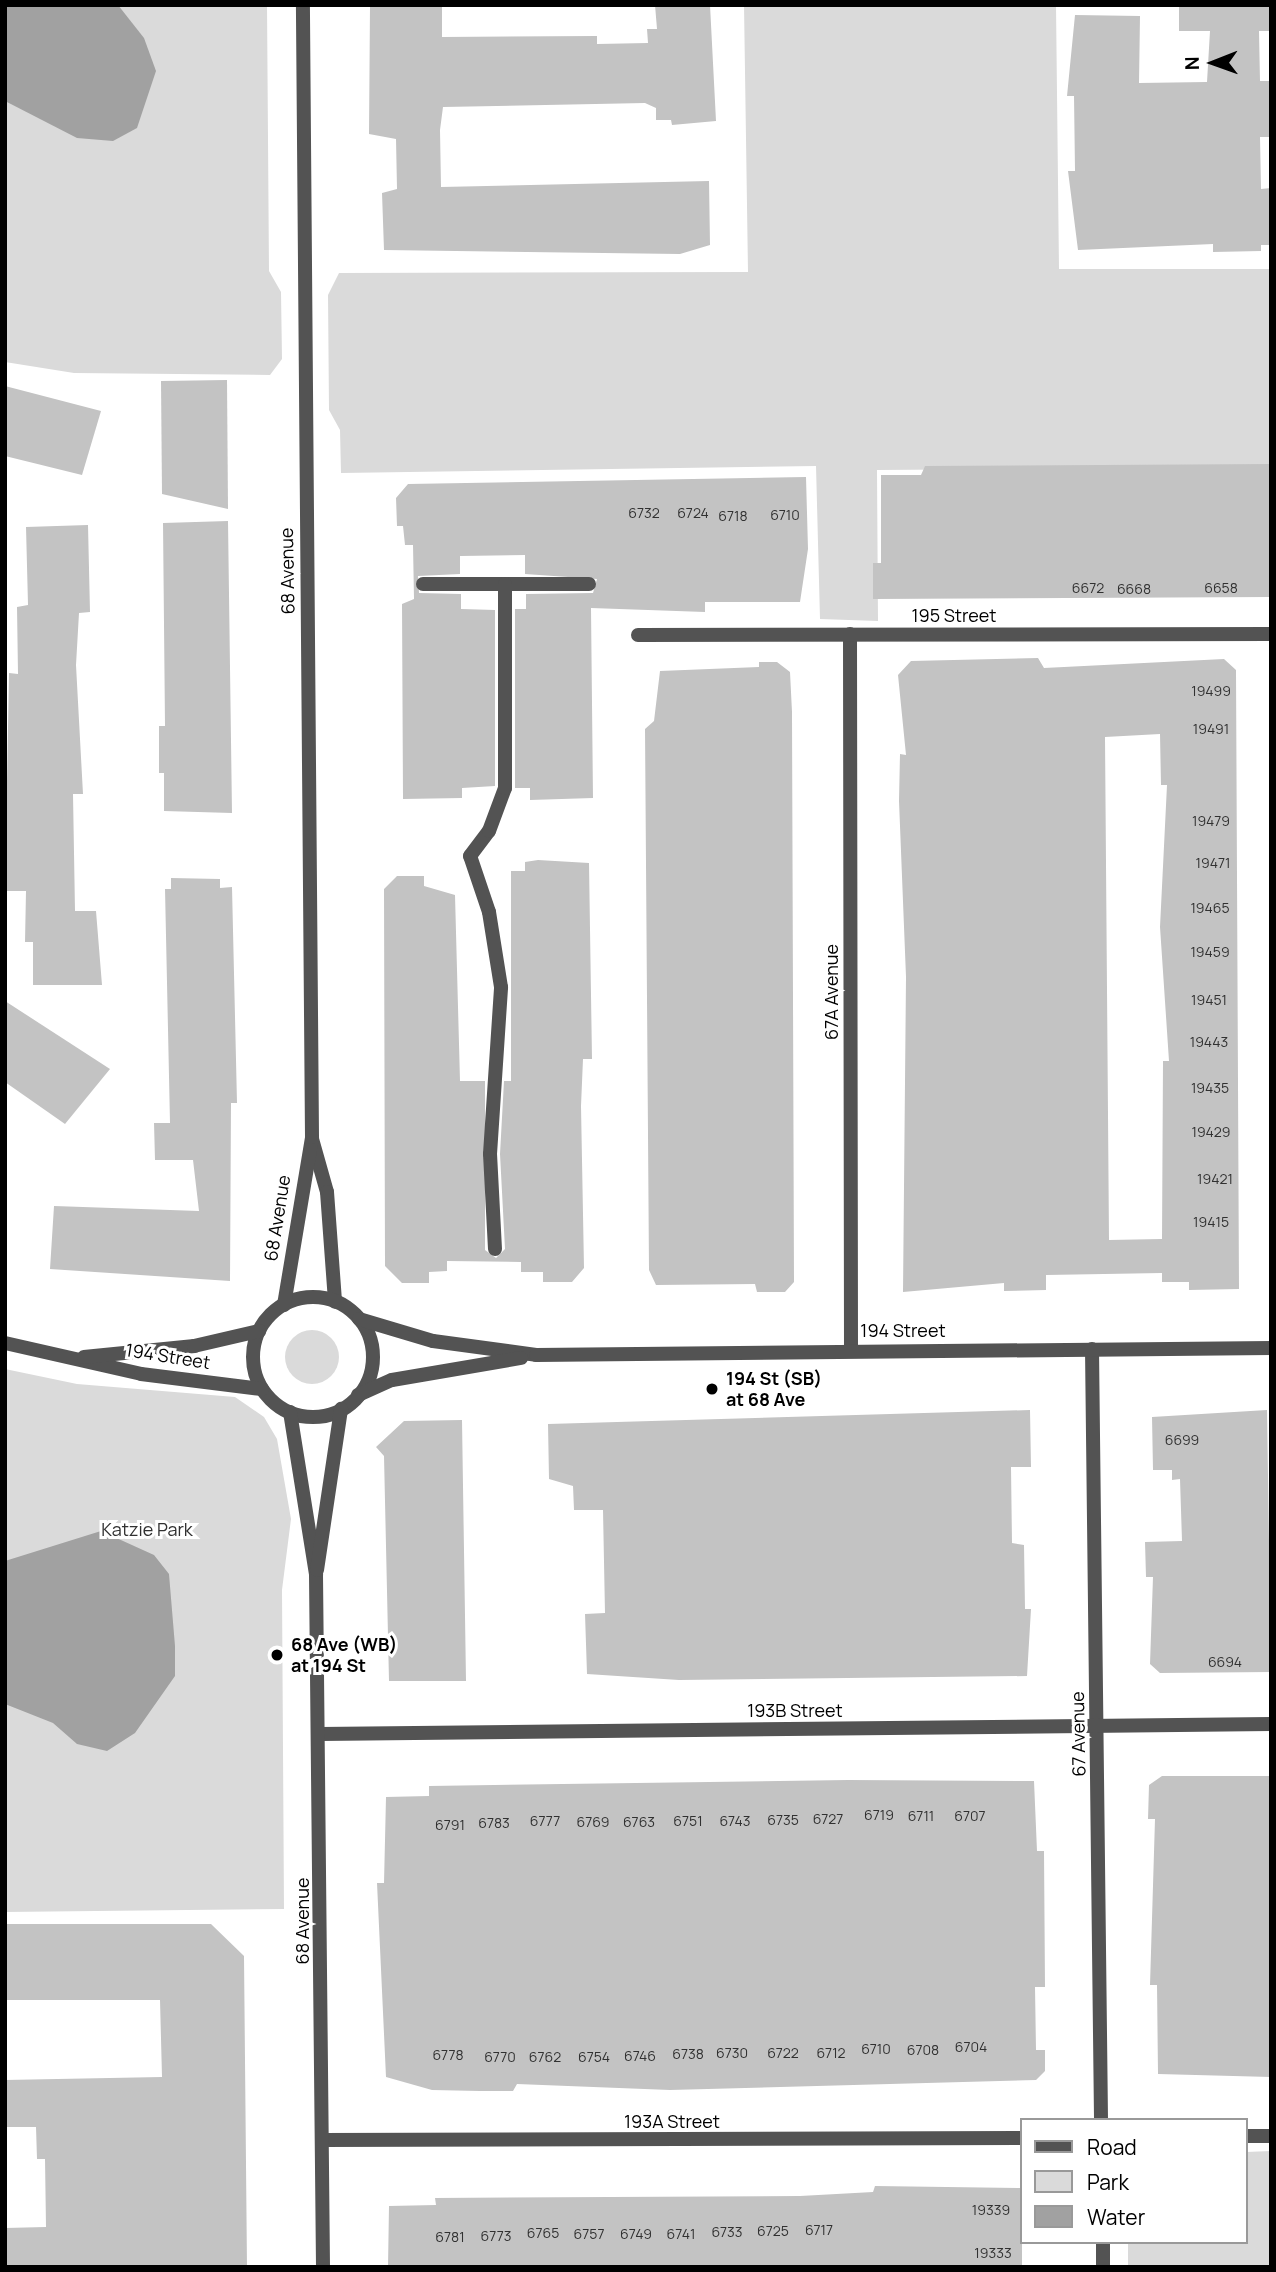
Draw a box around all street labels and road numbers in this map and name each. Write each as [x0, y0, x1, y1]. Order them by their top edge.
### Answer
street label: 68 Avenue [275, 527, 299, 615]
street label: 195 Street [911, 604, 997, 626]
street label: 67A Avenue [820, 944, 842, 1040]
street label: 68 Avenue [260, 1173, 294, 1263]
street label: 194 Street [860, 1319, 946, 1341]
street label: 194 Street [124, 1339, 212, 1373]
street label: 67 Avenue [1066, 1691, 1090, 1777]
street label: 193B Street [747, 1699, 843, 1721]
street label: 68 Avenue [291, 1878, 313, 1964]
street label: 193A Street [624, 2110, 720, 2132]

